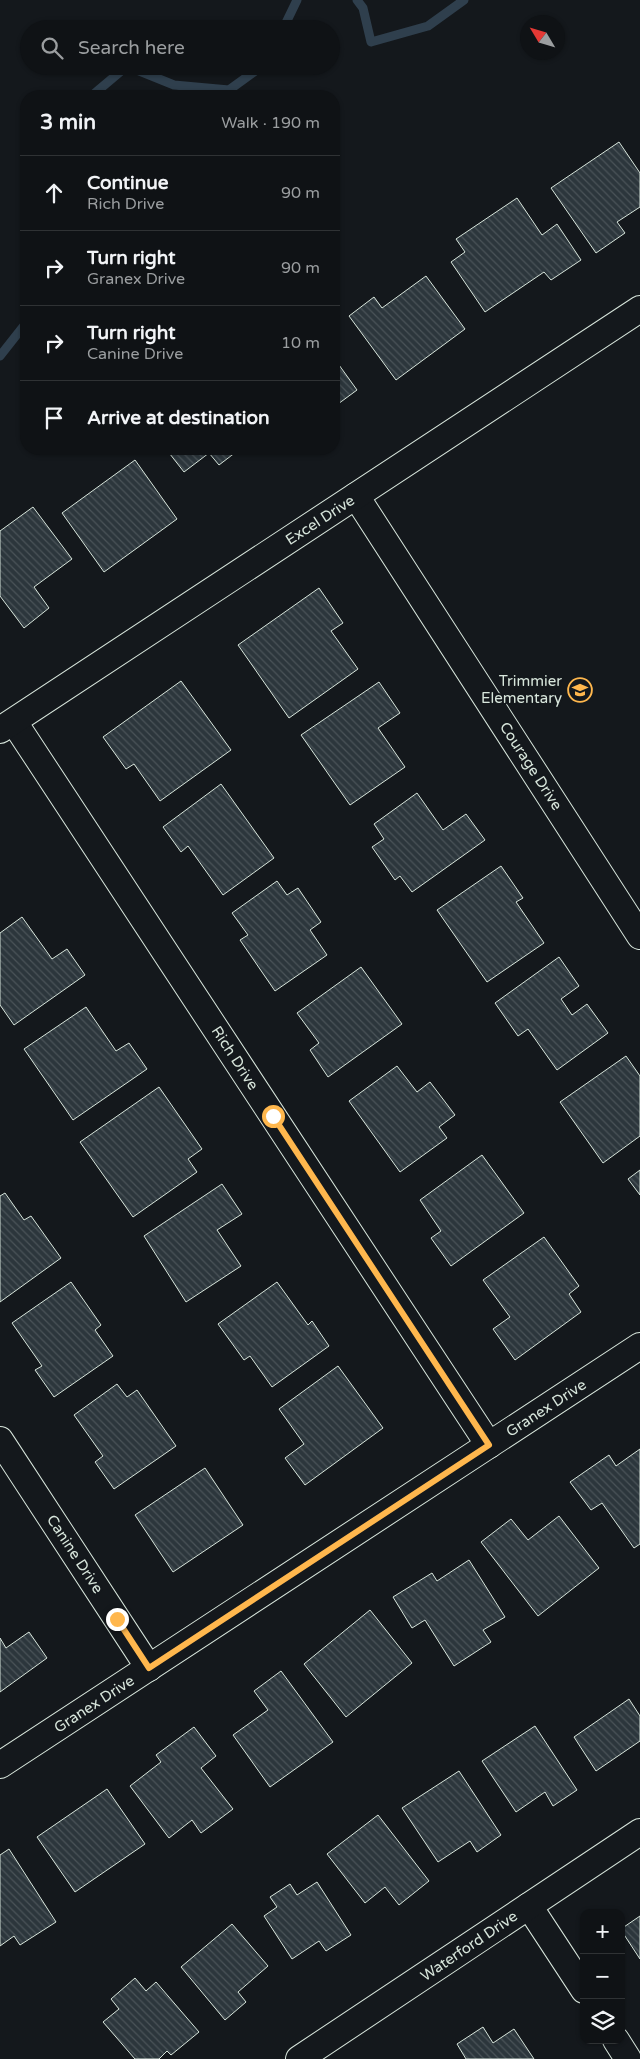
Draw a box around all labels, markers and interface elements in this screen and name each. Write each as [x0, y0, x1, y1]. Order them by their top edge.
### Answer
north arrow [520, 15, 565, 60]
search box [20, 20, 340, 75]
icon: search [38, 34, 66, 62]
text: Search here [78, 37, 185, 59]
text: 3 min [40, 110, 96, 135]
text: Walk · 190 m [221, 113, 320, 133]
text: Continue [87, 172, 169, 194]
icon: ahead [40, 179, 68, 207]
text: 90 m [281, 183, 320, 203]
text: Rich Drive [87, 194, 164, 214]
text: Turn right [87, 247, 175, 269]
icon: right [40, 254, 68, 282]
text: 90 m [281, 258, 320, 278]
text: Granex Drive [87, 269, 185, 289]
text: Turn right [87, 322, 175, 344]
icon: right [40, 329, 68, 357]
text: 10 m [281, 333, 320, 353]
text: Canine Drive [87, 344, 183, 364]
icon: arrive [40, 404, 68, 432]
text: Arrive at destination [87, 407, 270, 429]
street label: Excel Drive [282, 491, 358, 549]
place label: Trimmier Elementary [481, 672, 562, 707]
school or university icon: Trimmier Elementary [567, 677, 593, 703]
street label: Courage Drive [496, 719, 566, 813]
street label: Rich Drive [208, 1023, 262, 1093]
route start [262, 1105, 285, 1128]
street label: Granex Drive [503, 1375, 589, 1441]
street label: Canine Drive [43, 1511, 107, 1597]
route end [106, 1608, 129, 1631]
street label: Granex Drive [51, 1671, 137, 1737]
street label: Waterford Drive [417, 1907, 521, 1985]
map controls [580, 1909, 625, 2044]
button: + [580, 1909, 625, 1954]
button: − [580, 1954, 625, 1999]
button: layers [580, 1999, 625, 2044]

